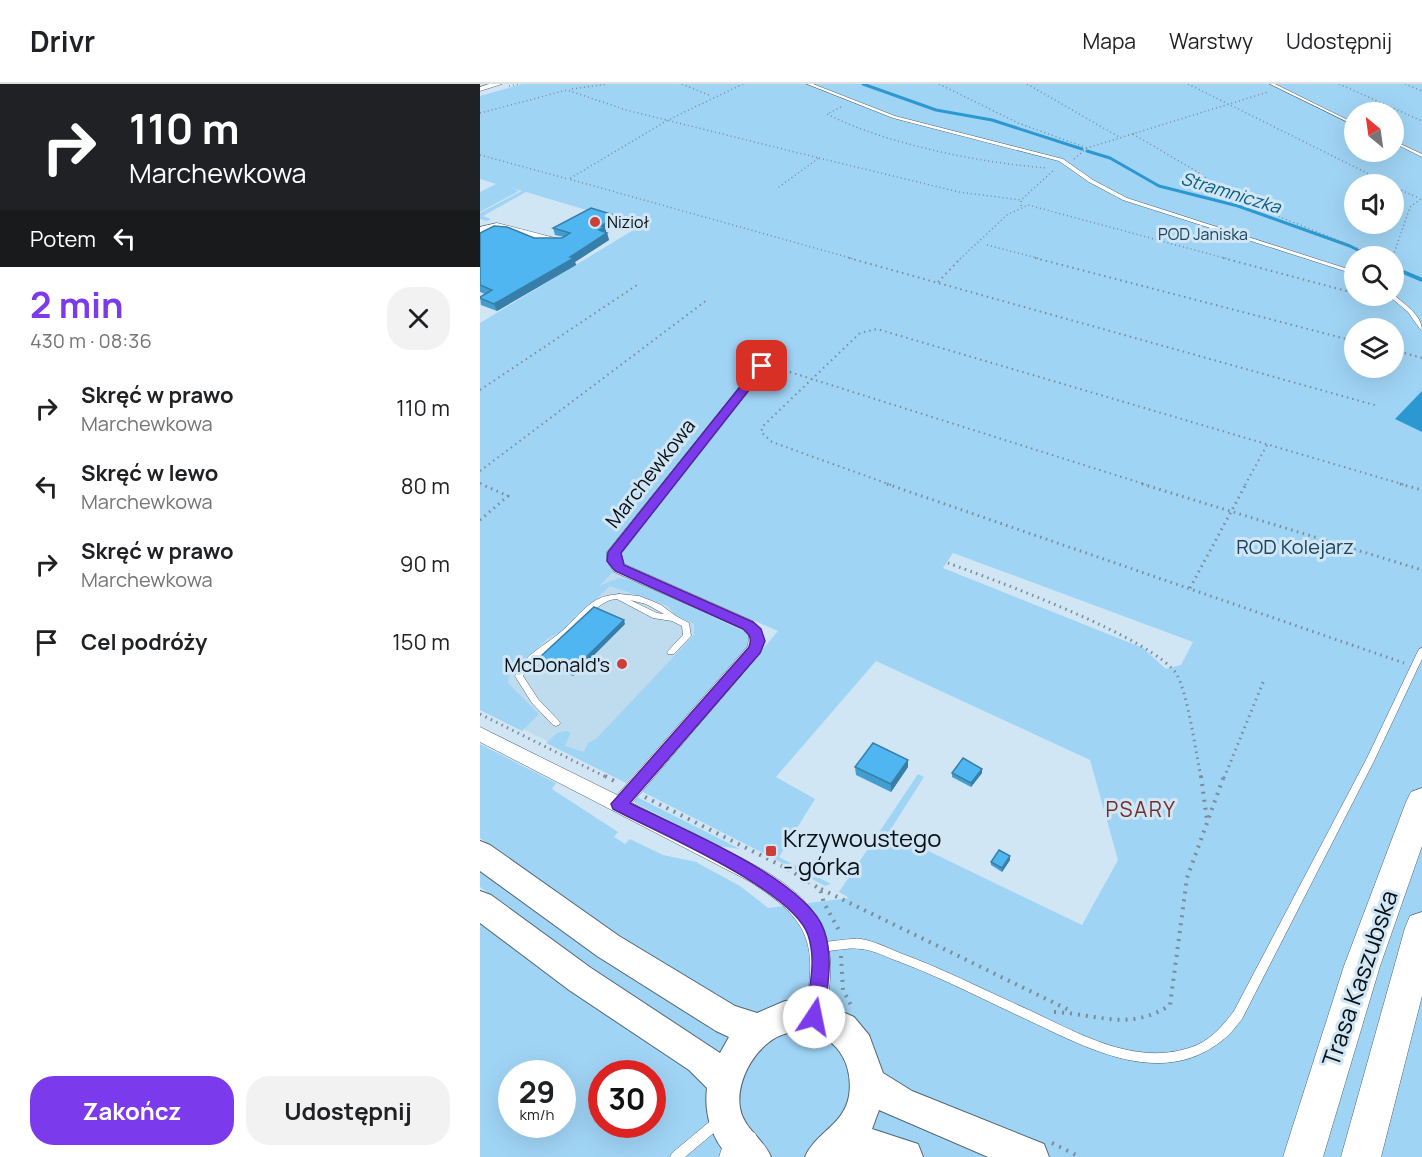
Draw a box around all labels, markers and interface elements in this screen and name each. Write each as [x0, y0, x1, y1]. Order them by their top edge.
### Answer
text: Drivr [30, 22, 95, 60]
text: Mapa [1083, 27, 1136, 55]
text: Warstwy [1169, 27, 1253, 55]
text: Udostępnij [1286, 27, 1392, 55]
text: 110 m [129, 99, 240, 157]
north arrow [1344, 102, 1404, 162]
map controls [1344, 102, 1404, 378]
icon: right [30, 108, 108, 186]
text: Marchewkowa [129, 154, 307, 191]
water label: Stramniczka [1178, 165, 1285, 219]
button: sound [1344, 174, 1404, 234]
place label: Nizioł [607, 211, 649, 233]
marker: Nizioł [588, 215, 602, 229]
icon: left [108, 222, 141, 255]
park label: POD Janiska [1158, 223, 1248, 245]
text: Potem [30, 224, 96, 254]
button: search [1344, 246, 1404, 306]
text: 2 min [30, 280, 124, 329]
button: close [387, 287, 450, 350]
button: layers [1344, 318, 1404, 378]
text: 430 m · 08:36 [30, 327, 152, 354]
pin [736, 340, 787, 391]
icon: arrive [745, 349, 778, 382]
text: Skręć w prawo [81, 380, 234, 410]
icon: right [30, 392, 63, 425]
text: 110 m [396, 393, 450, 423]
text: Marchewkowa [81, 410, 213, 437]
street label: Marchewkowa [599, 413, 701, 533]
text: Skręć w lewo [81, 458, 218, 488]
icon: left [30, 470, 63, 503]
text: 80 m [401, 471, 450, 501]
text: Marchewkowa [81, 488, 213, 515]
park label: ROD Kolejarz [1236, 533, 1354, 560]
text: Skręć w prawo [81, 536, 234, 566]
icon: right [30, 548, 63, 581]
text: 90 m [400, 549, 450, 579]
text: Marchewkowa [81, 566, 213, 593]
icon: arrive [30, 626, 63, 659]
text: Cel podróży [81, 627, 207, 657]
text: 150 m [392, 627, 450, 657]
place label: McDonald's [504, 651, 610, 678]
marker: McDonald's [615, 657, 629, 671]
district label: PSARY [1105, 795, 1177, 823]
place label: Krzywoustego - górka [783, 821, 941, 882]
marker: Krzywoustego - górka [764, 844, 778, 858]
street label: Trasa Kaszubska [1313, 885, 1405, 1071]
position arrow [782, 985, 846, 1049]
speed limit sign: 30 [588, 1060, 666, 1138]
text: 29 [519, 1071, 555, 1112]
button: Zakończ [30, 1076, 234, 1145]
button: Udostępnij [246, 1076, 450, 1145]
text: km/h [520, 1104, 554, 1125]

